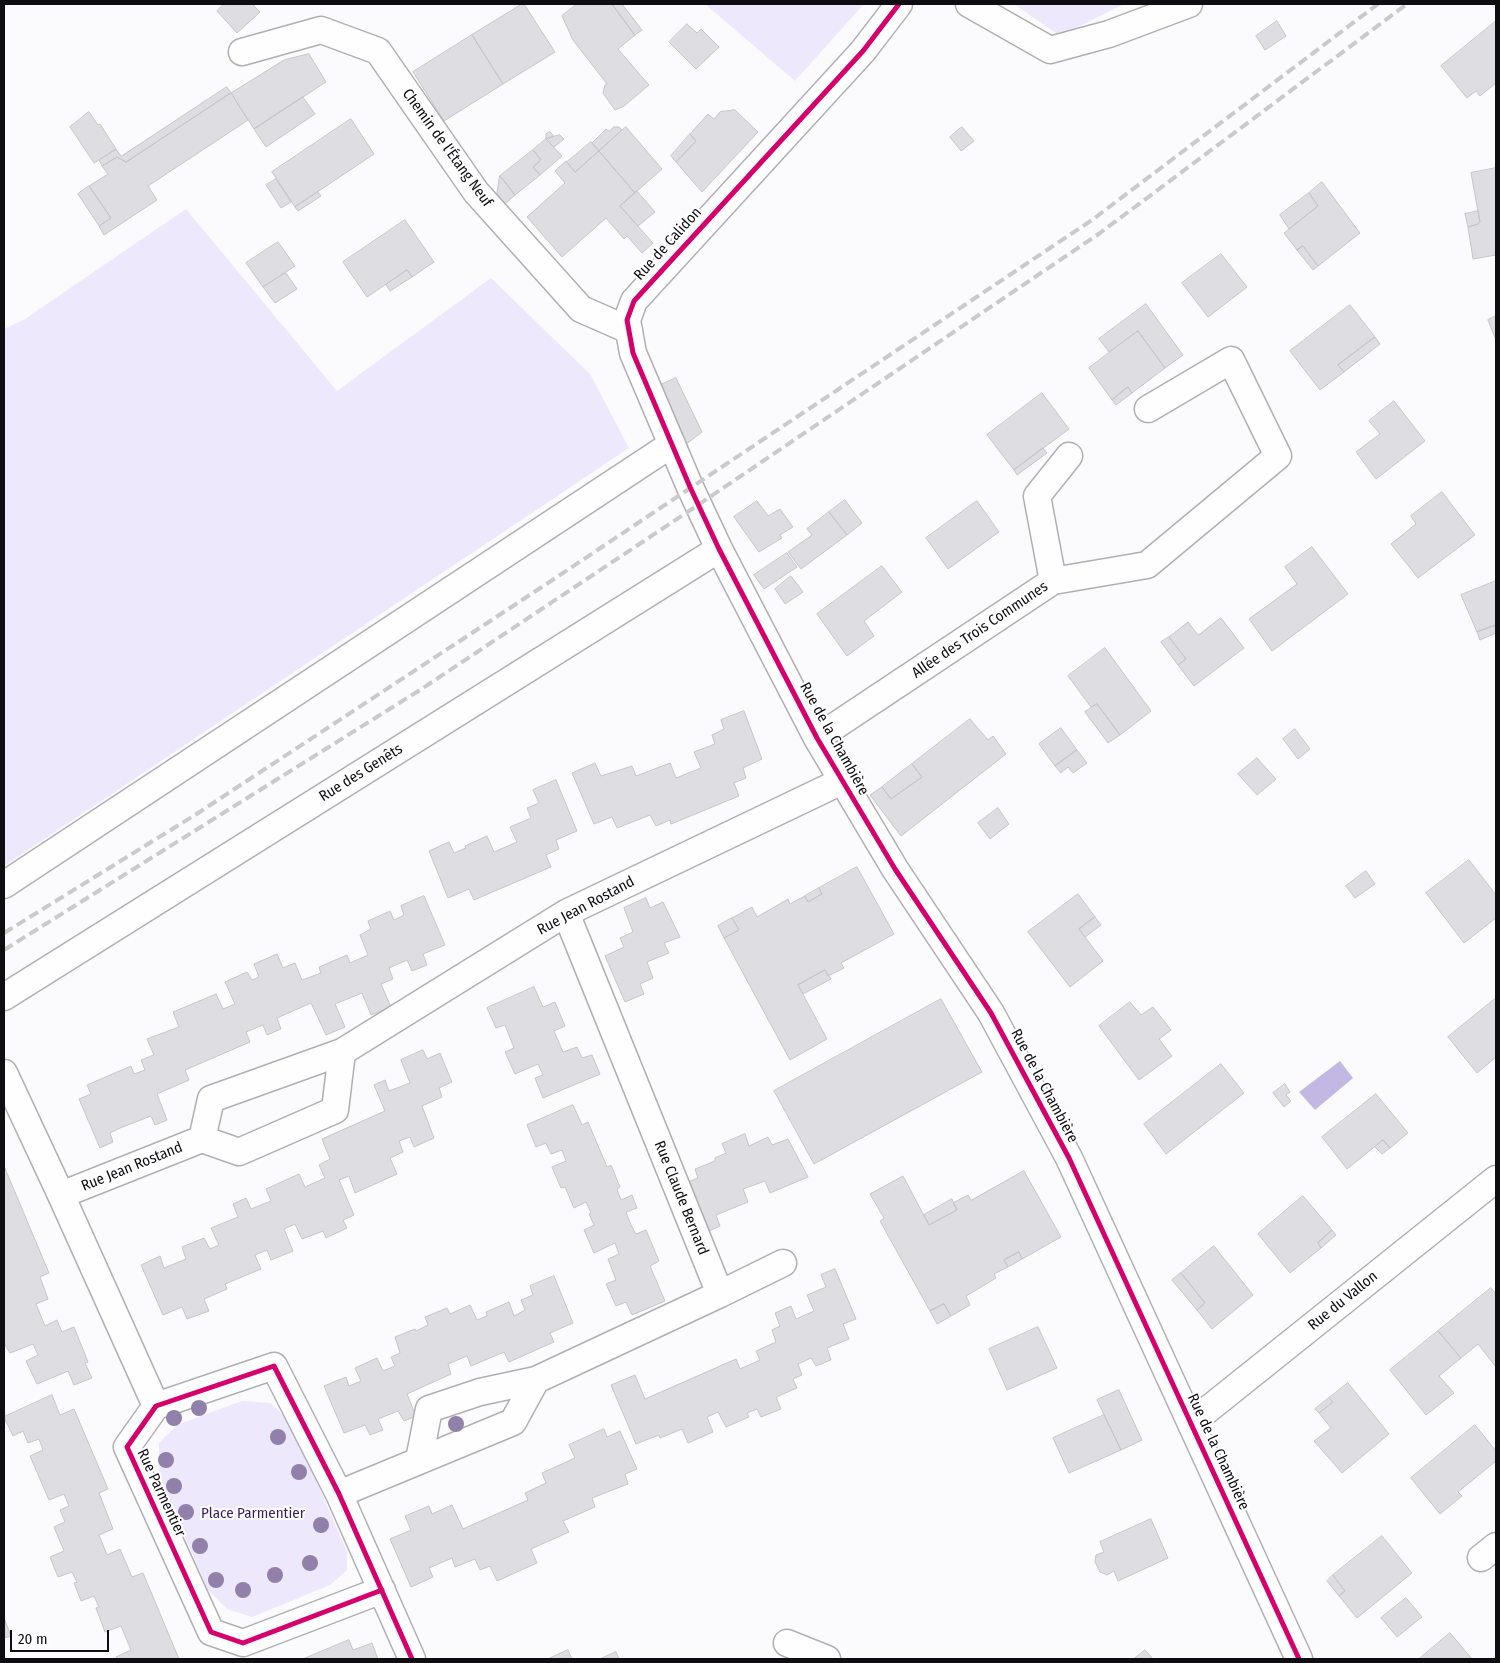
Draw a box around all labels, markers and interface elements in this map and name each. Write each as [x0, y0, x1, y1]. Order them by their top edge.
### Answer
street label: Chemin de l'Étang Neuf [398, 85, 496, 211]
street label: Rue de Calidon [630, 204, 706, 284]
street label: Allée des Trois Communes [909, 578, 1051, 682]
street label: Rue de la Chambière [796, 679, 872, 799]
street label: Rue des Genêts [316, 740, 406, 806]
street label: Rue Jean Rostand [534, 873, 638, 939]
street label: Rue de la Chambière [1006, 1026, 1082, 1146]
street label: Rue Claude Bernard [650, 1138, 712, 1258]
street label: Rue Jean Rostand [79, 1139, 185, 1195]
street label: Rue du Vallon [1305, 1267, 1381, 1335]
street label: Rue de la Chambière [1183, 1391, 1253, 1513]
street label: Rue Parmentier [133, 1446, 189, 1540]
park label: Place Parmentier [201, 1505, 305, 1523]
scale bar [12, 1620, 111, 1652]
text: 20 m [18, 1630, 48, 1648]

